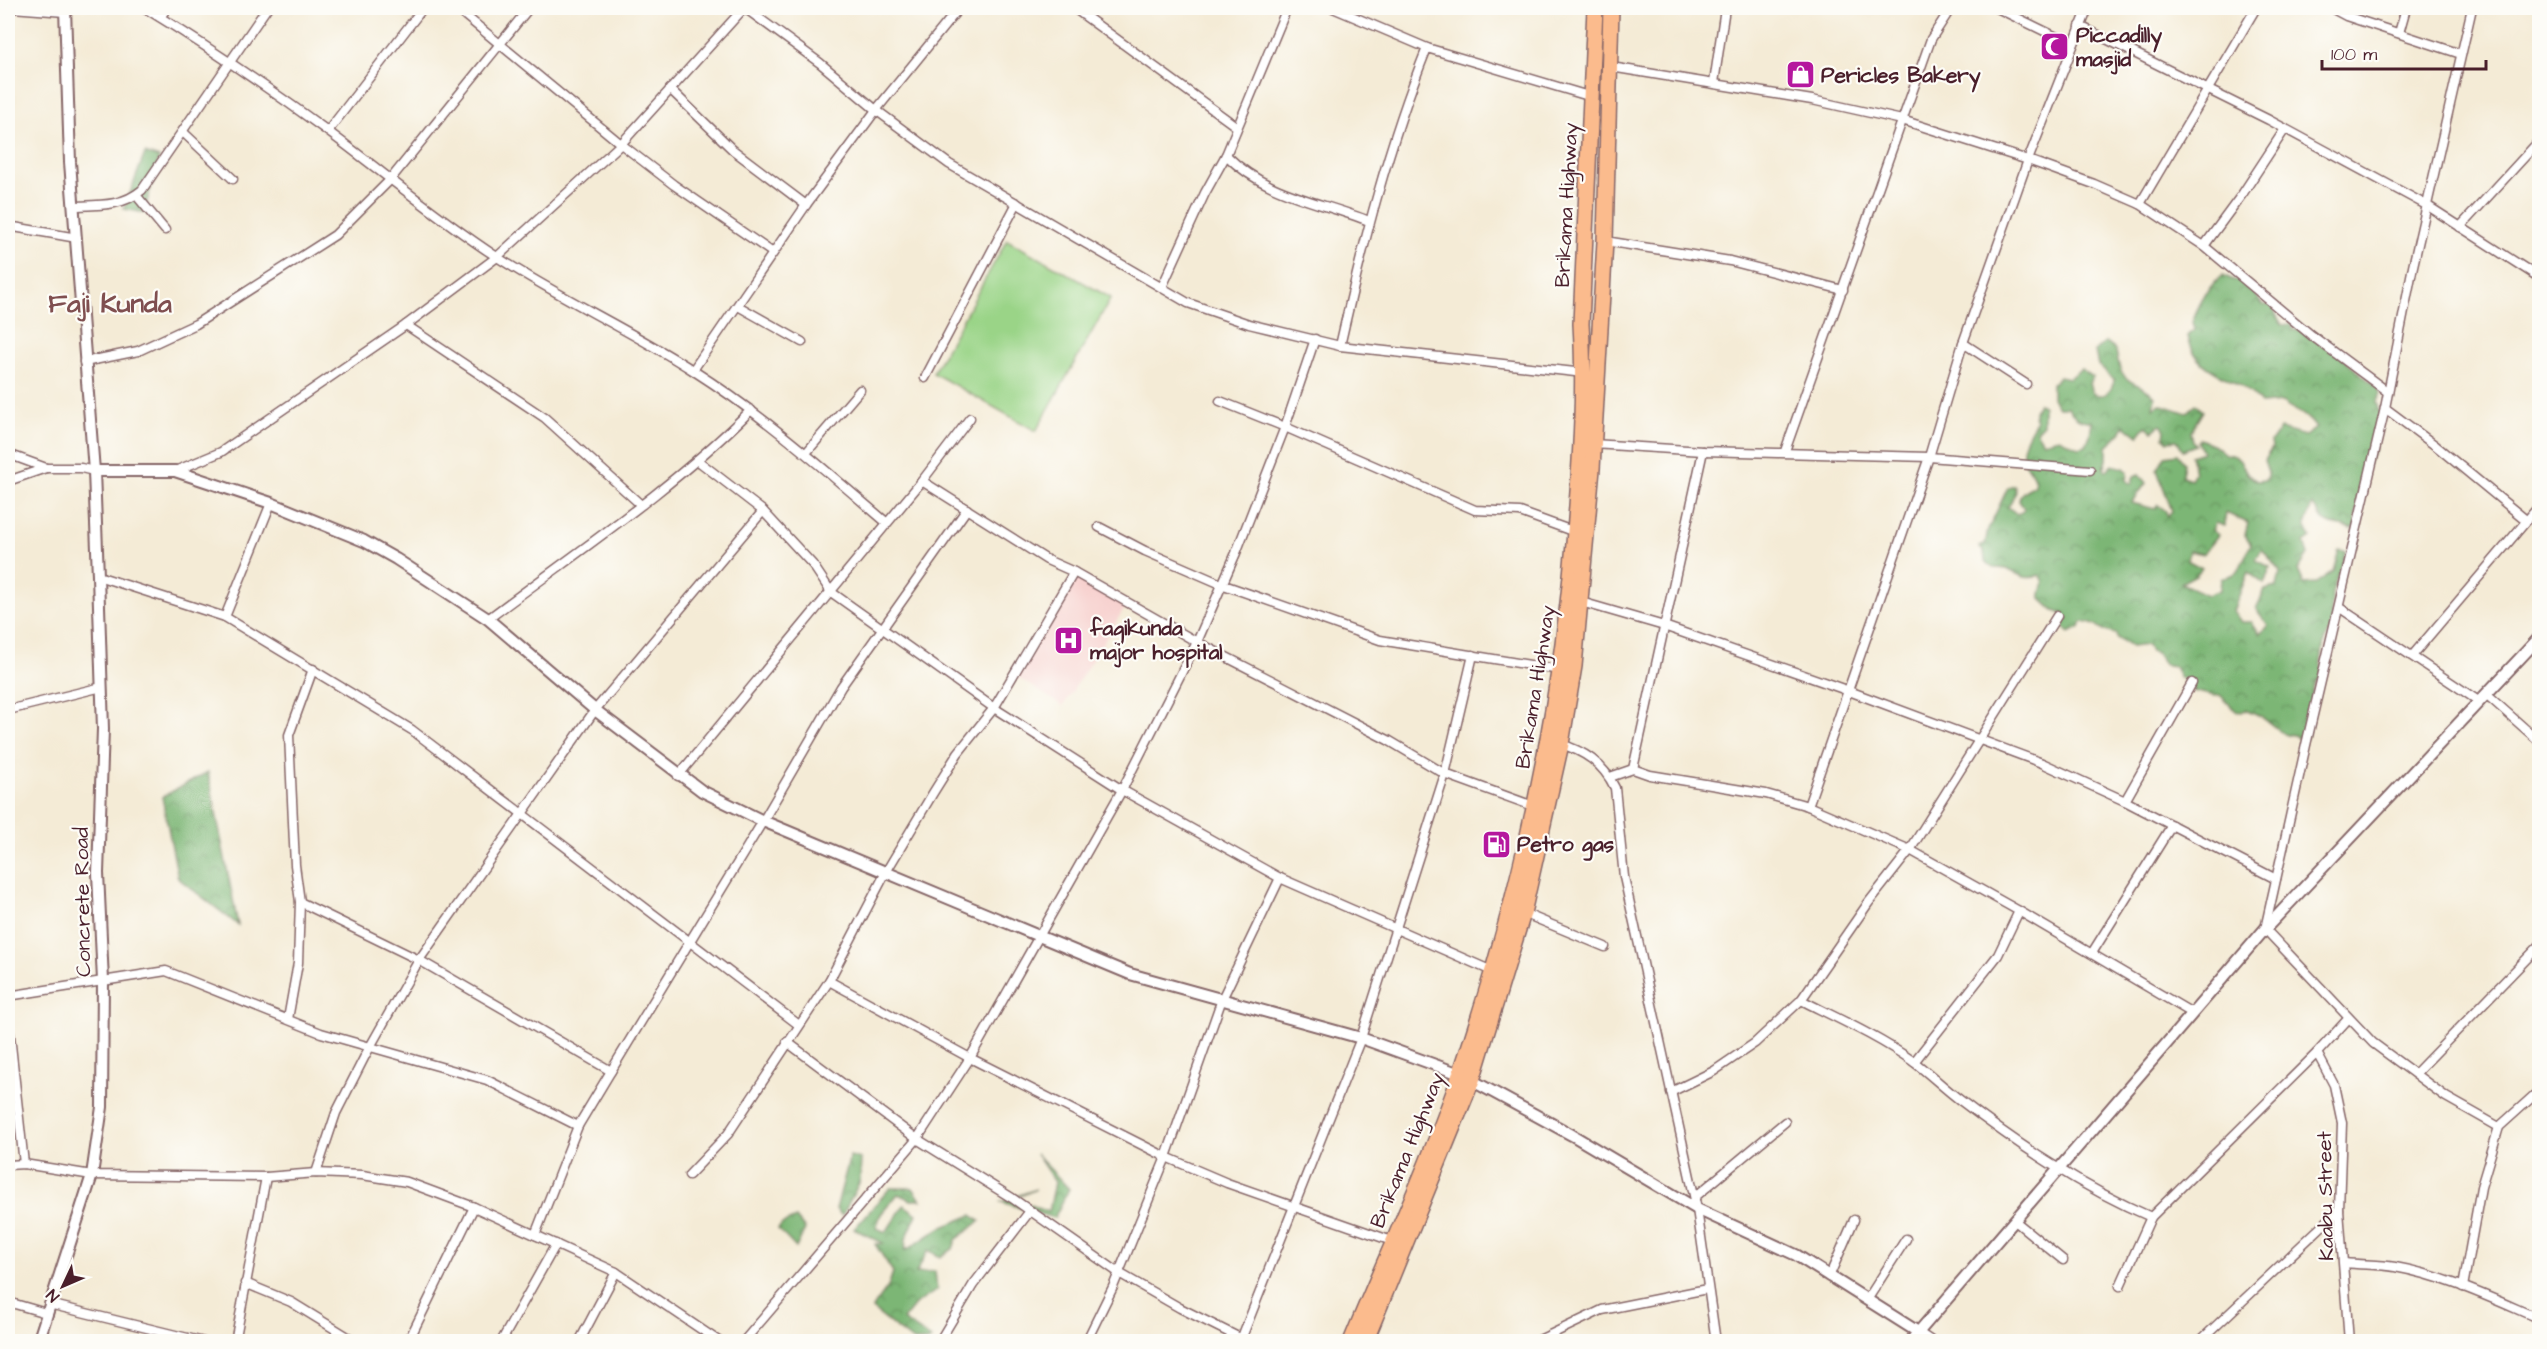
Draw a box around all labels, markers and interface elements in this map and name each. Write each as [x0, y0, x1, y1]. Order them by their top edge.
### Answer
place label: Piccadilly masjid [2076, 21, 2162, 75]
mosque icon: Piccadilly masjid [2039, 31, 2071, 63]
scale bar [2322, 33, 2486, 71]
text: 100 m [2331, 42, 2377, 67]
shop icon: Pericles Bakery [1784, 59, 1816, 91]
place label: Pericles Bakery [1821, 61, 1981, 93]
street label: Brikama Highway [1548, 121, 1587, 288]
district label: Faji Kunda [48, 285, 172, 323]
street label: Brikama Highway [1508, 603, 1565, 771]
place label: fagikunda major hospital [1089, 614, 1223, 668]
hospital icon: fagikunda major hospital [1053, 624, 1085, 656]
street label: Concrete Road [67, 827, 98, 977]
fuel station icon: Petro gas [1480, 828, 1512, 860]
place label: Petro gas [1517, 830, 1615, 861]
street label: Brikama Highway [1363, 1068, 1454, 1233]
street label: Kaabu Street [2310, 1130, 2341, 1261]
north arrow [33, 1256, 93, 1316]
text: N [42, 1284, 64, 1307]

